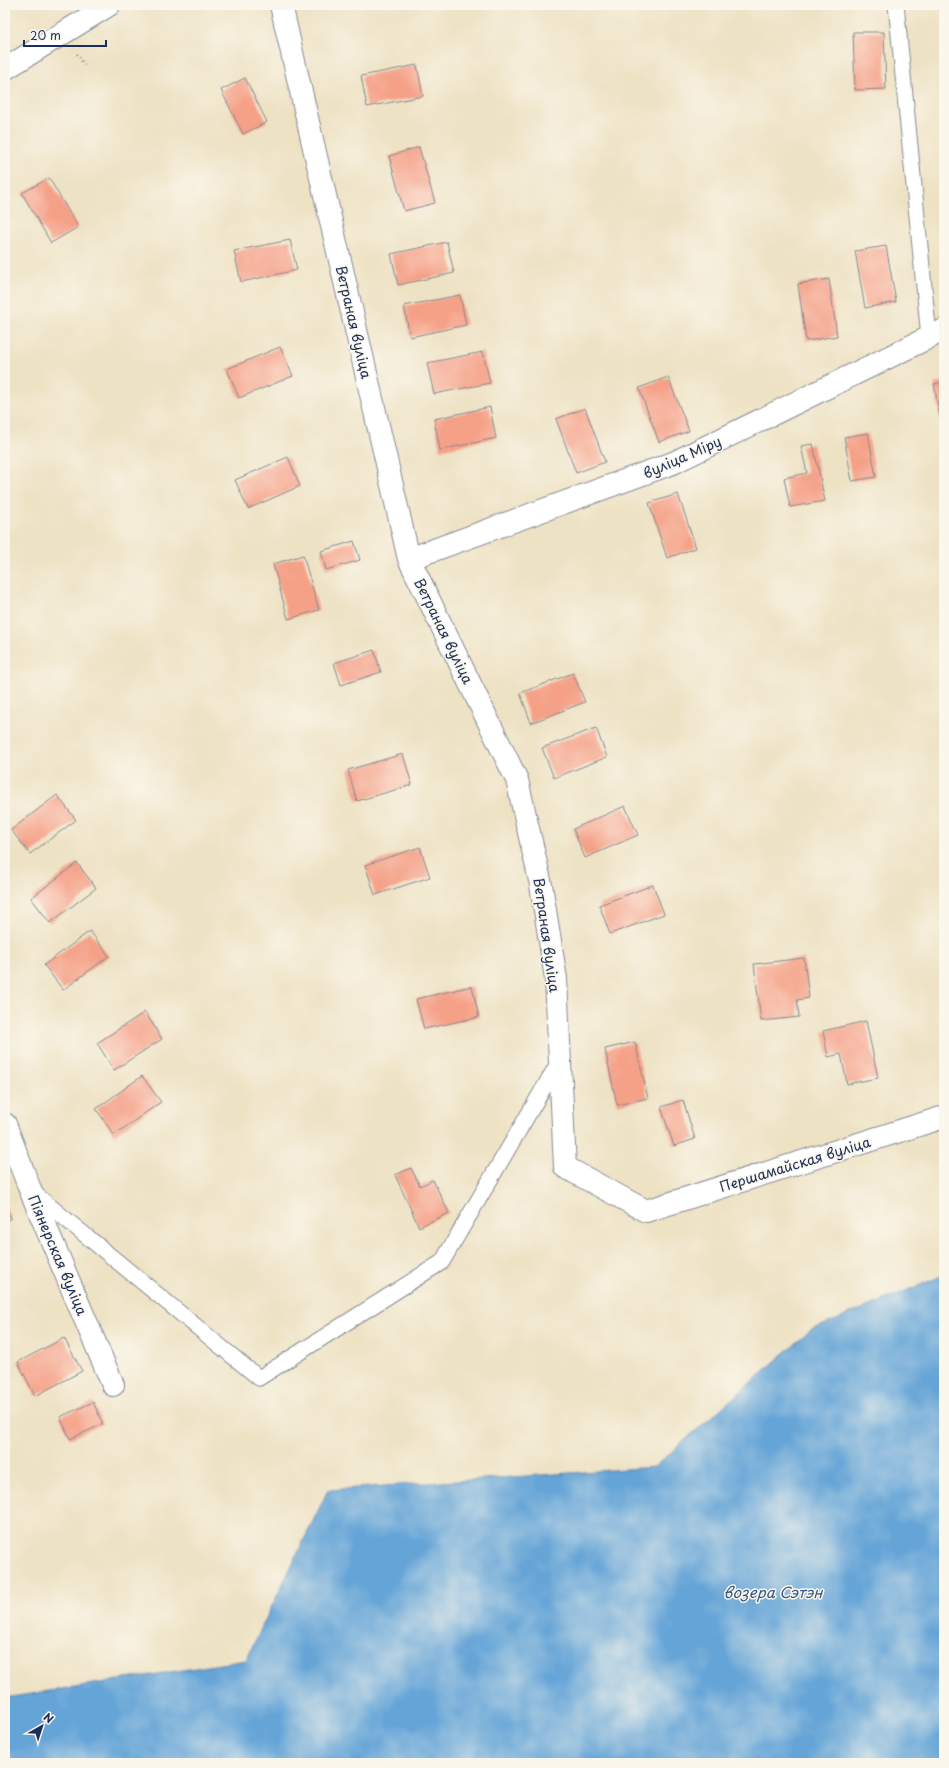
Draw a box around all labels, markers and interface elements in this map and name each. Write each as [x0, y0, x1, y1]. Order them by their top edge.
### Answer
scale bar [24, 22, 106, 48]
text: 20 m [30, 26, 61, 44]
street label: Ветраная вуліца [331, 263, 377, 381]
street label: вуліца Міру [640, 430, 724, 484]
street label: Ветраная вуліца [409, 574, 479, 688]
street label: Ветраная вуліца [529, 876, 565, 994]
street label: Першамайская вуліца [717, 1131, 874, 1197]
street label: Піянерская вуліца [23, 1191, 93, 1319]
water label: возера Сэтэн [723, 1580, 823, 1603]
north arrow [22, 1706, 62, 1746]
text: N [40, 1708, 58, 1727]

